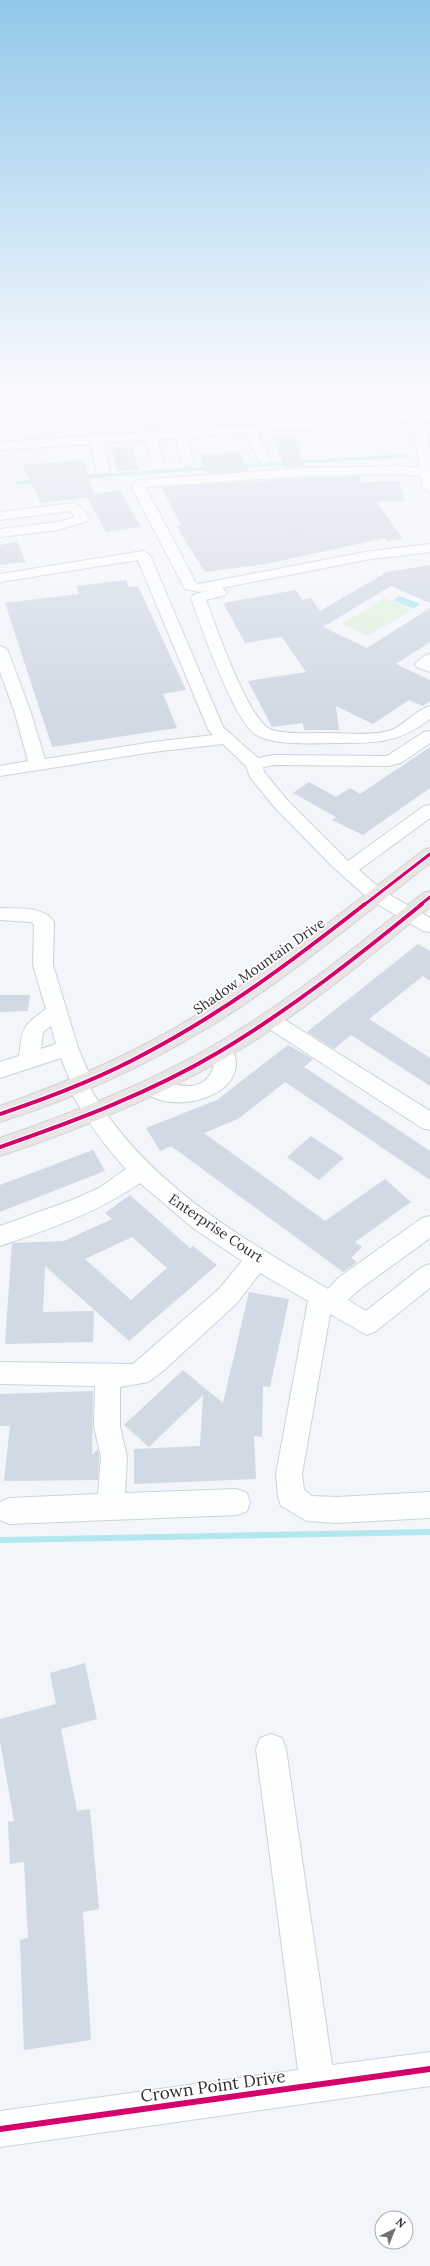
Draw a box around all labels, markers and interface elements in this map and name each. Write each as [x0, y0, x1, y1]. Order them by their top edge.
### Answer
street label: Shadow Mountain Drive [190, 914, 329, 1018]
street label: Enterprise Court [165, 1190, 267, 1267]
street label: Crown Point Drive [139, 2065, 287, 2107]
north arrow [374, 2210, 414, 2250]
text: N [393, 2215, 409, 2231]

